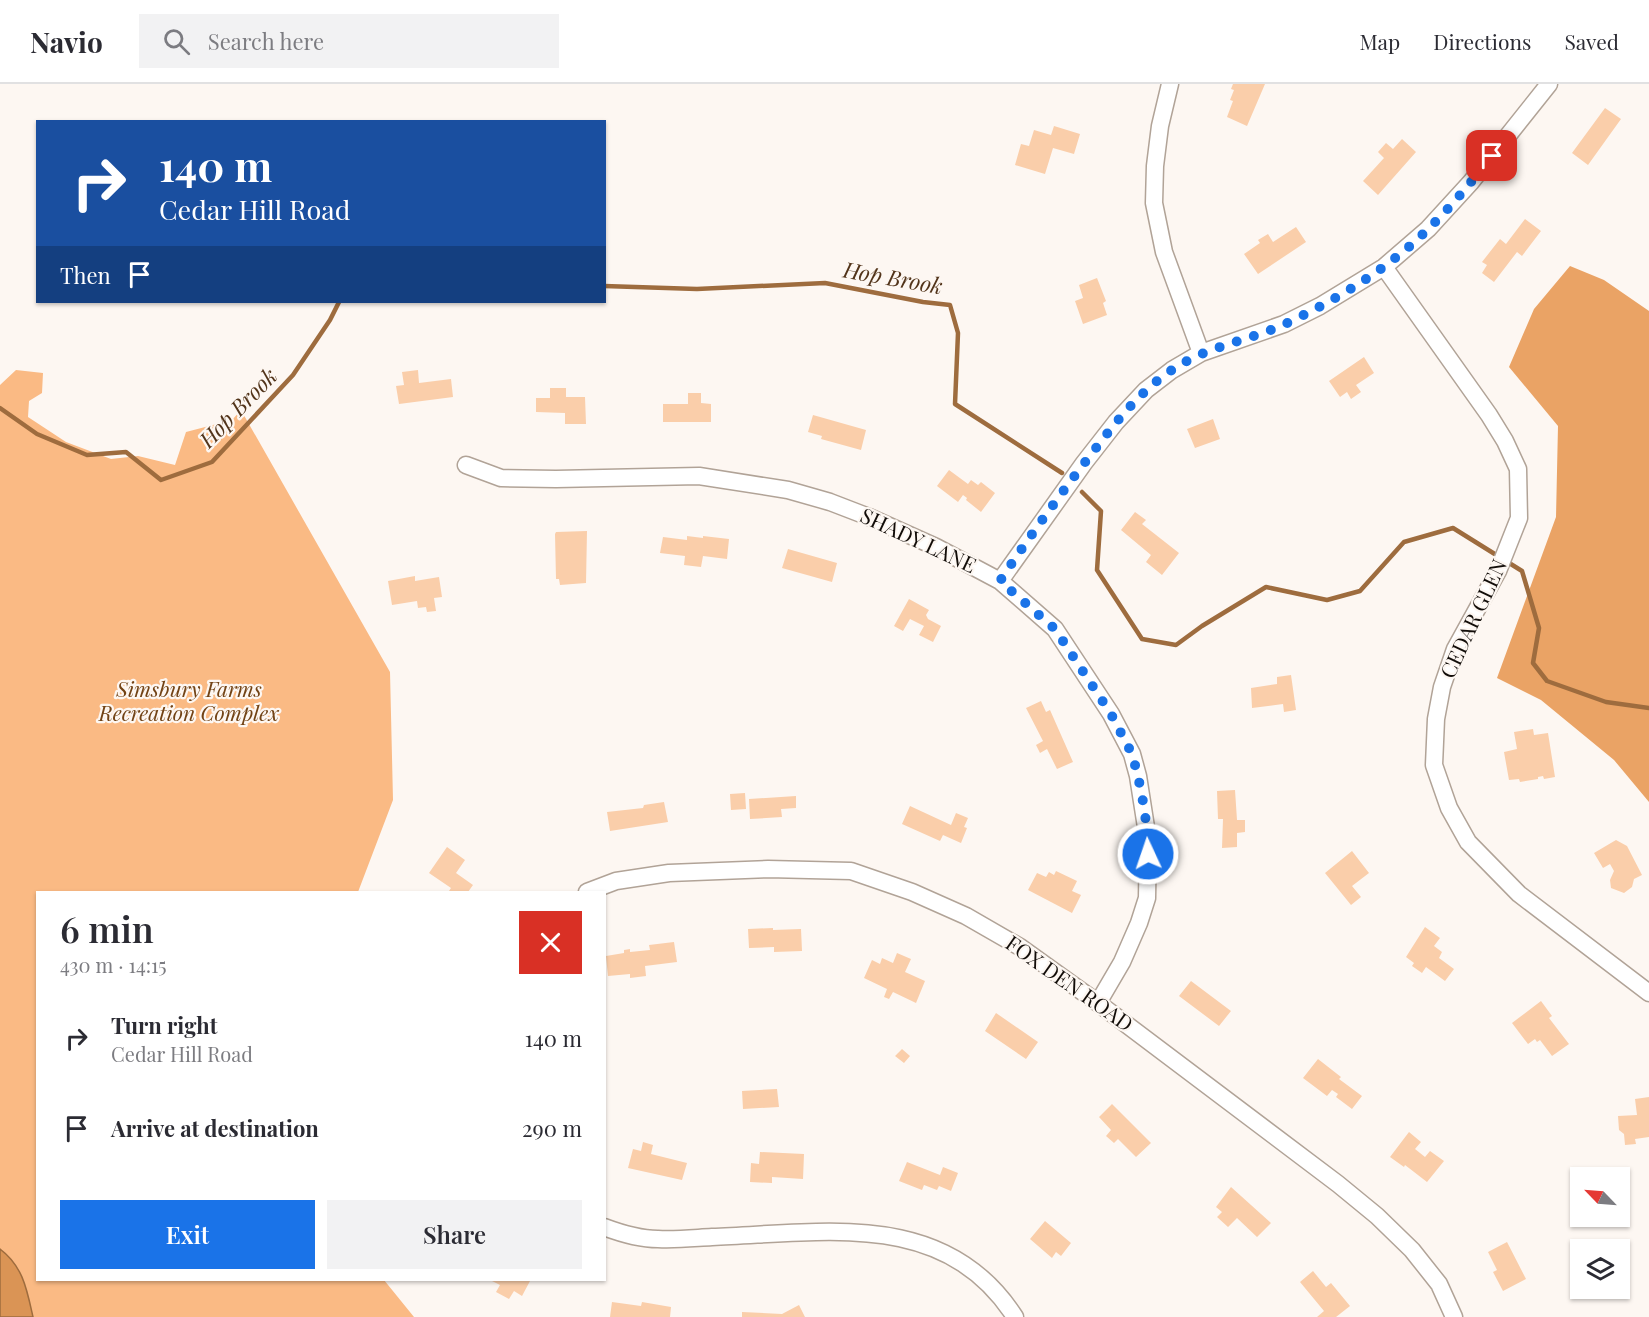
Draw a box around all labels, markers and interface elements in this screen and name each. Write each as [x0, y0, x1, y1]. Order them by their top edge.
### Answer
search box [139, 14, 559, 68]
text: Navio [30, 23, 103, 60]
icon: search [160, 25, 193, 58]
text: Search here [208, 26, 324, 56]
text: Map [1359, 27, 1400, 55]
text: Directions [1433, 27, 1531, 55]
text: Saved [1564, 27, 1619, 55]
pin [1466, 130, 1517, 181]
text: 140 m [159, 137, 272, 193]
icon: arrive [1475, 139, 1508, 172]
icon: right [60, 144, 138, 222]
text: Cedar Hill Road [159, 191, 350, 227]
water label: Hop Brook [840, 253, 945, 300]
icon: arrive [123, 258, 156, 291]
text: Then [60, 260, 111, 290]
water label: Hop Brook [191, 361, 283, 454]
street label: SHADY LANE [856, 500, 981, 578]
street label: CEDAR GLEN [1432, 554, 1512, 682]
park label: Simsbury Farms Recreation Complex [98, 674, 279, 726]
position arrow [1116, 822, 1180, 886]
text: 6 min [60, 904, 154, 952]
button: close [519, 911, 582, 974]
street label: FOX DEN ROAD [1001, 928, 1139, 1037]
text: 430 m · 14:15 [60, 951, 167, 978]
text: Turn right [111, 1010, 217, 1040]
icon: right [60, 1022, 93, 1055]
text: 140 m [525, 1023, 582, 1053]
text: Cedar Hill Road [111, 1040, 253, 1067]
icon: arrive [60, 1112, 93, 1145]
text: Arrive at destination [111, 1113, 319, 1143]
text: 290 m [522, 1113, 582, 1143]
north arrow [1570, 1167, 1630, 1227]
map controls [1570, 1167, 1630, 1299]
button: Exit [60, 1200, 315, 1269]
button: Share [327, 1200, 582, 1269]
button: layers [1570, 1239, 1630, 1299]

